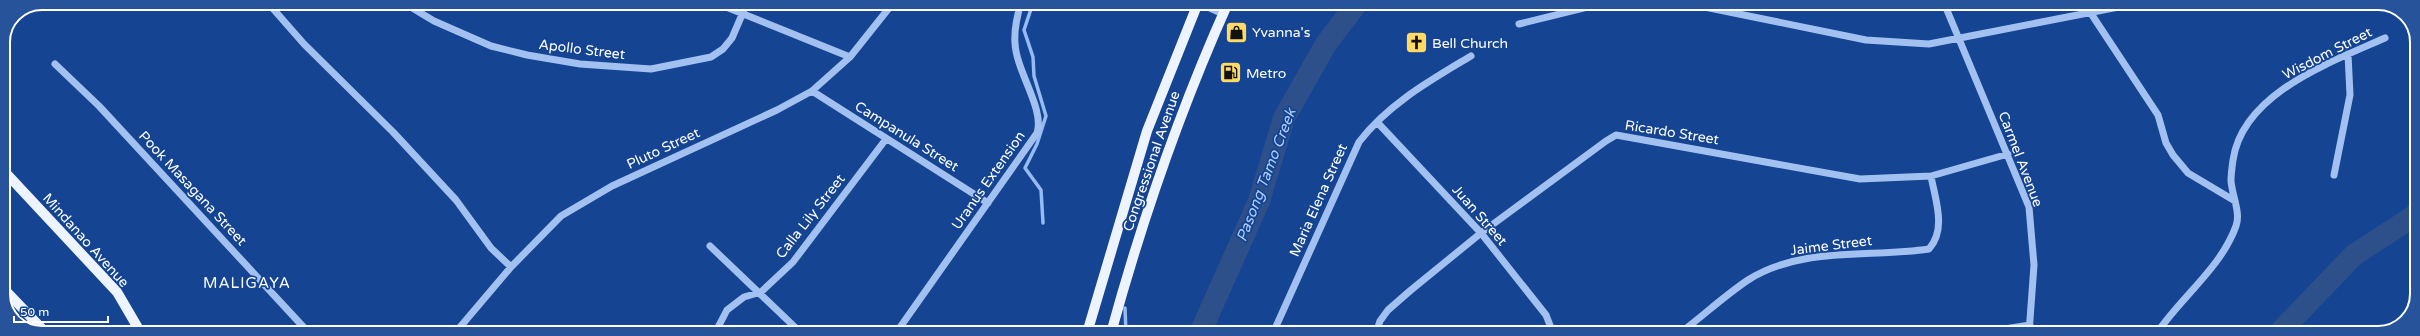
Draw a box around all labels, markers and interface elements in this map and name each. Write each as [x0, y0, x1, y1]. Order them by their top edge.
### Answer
shop icon: Yvanna's [1223, 19, 1249, 45]
street label: Wisdom Street [2280, 23, 2375, 83]
place label: Yvanna's [1252, 24, 1311, 41]
church icon: Bell Church [1404, 30, 1430, 56]
place label: Bell Church [1432, 35, 1508, 52]
street label: Apollo Street [538, 36, 627, 63]
fuel station icon: Metro [1217, 60, 1243, 86]
place label: Metro [1246, 65, 1286, 82]
street label: Congressional Avenue [1119, 89, 1184, 234]
street label: Campanula Street [852, 98, 962, 176]
water label: Pasong Tamo Creek [1232, 104, 1300, 244]
street label: Carmel Avenue [1995, 109, 2047, 209]
street label: Ricardo Street [1624, 117, 1721, 148]
street label: Pluto Street [624, 124, 703, 173]
street label: Pook Masagana Street [135, 128, 251, 250]
street label: Uranus Extension [948, 128, 1029, 233]
street label: Maria Elena Street [1286, 140, 1351, 259]
street label: Calla Lily Street [772, 170, 849, 262]
street label: Juan Street [1449, 181, 1511, 250]
street label: Mindanao Avenue [39, 190, 132, 291]
street label: Jaime Street [1789, 232, 1874, 259]
district label: MALIGAYA [203, 274, 291, 292]
scale bar [14, 298, 108, 324]
text: 50 m [20, 305, 49, 319]

